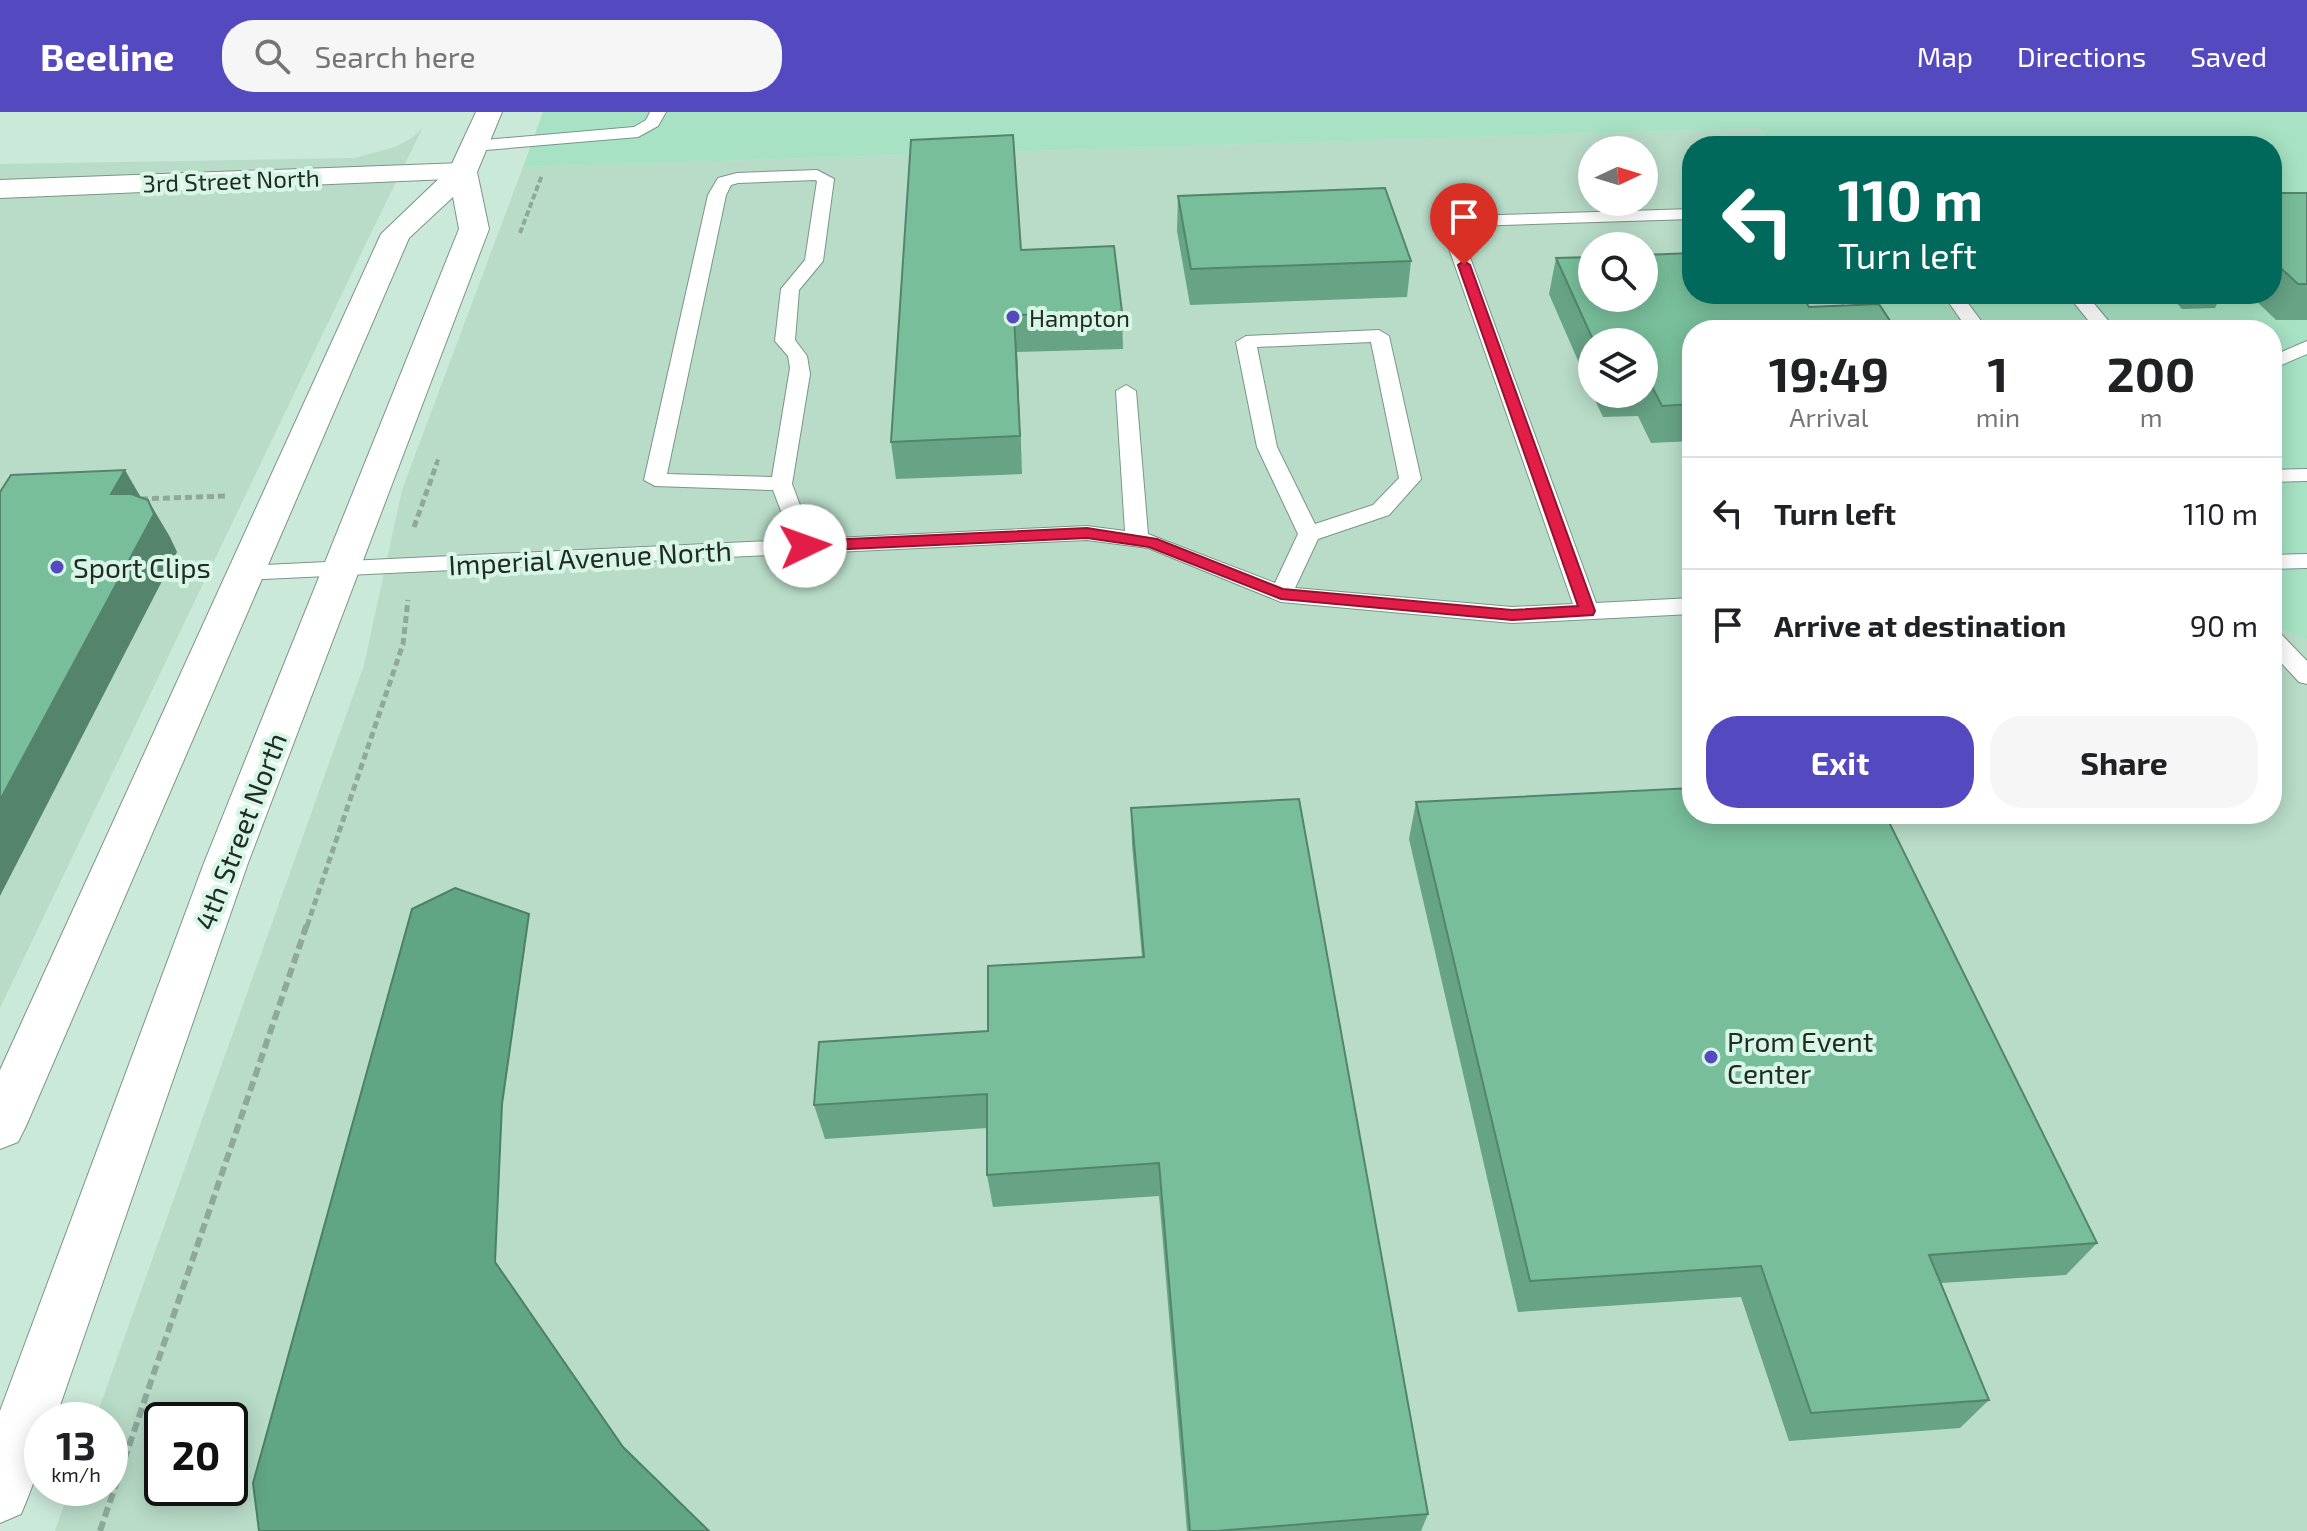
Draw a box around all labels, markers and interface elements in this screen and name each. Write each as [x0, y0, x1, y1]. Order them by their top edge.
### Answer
search box [222, 20, 782, 92]
text: Beeline [40, 33, 174, 79]
icon: search [250, 34, 294, 78]
text: Search here [314, 38, 476, 74]
text: Map [1917, 39, 1973, 73]
text: Directions [2017, 39, 2146, 73]
text: Saved [2190, 39, 2267, 73]
north arrow [1578, 136, 1658, 216]
map controls [1578, 136, 1658, 408]
street label: 3rd Street North [142, 162, 320, 198]
text: 110 m [1838, 165, 1983, 232]
icon: left [1706, 168, 1810, 272]
pin [1430, 183, 1498, 265]
icon: arrive [1442, 195, 1486, 239]
button: search [1578, 232, 1658, 312]
text: Turn left [1838, 233, 1977, 276]
place label: Hampton [1029, 303, 1130, 332]
marker: Hampton [1004, 308, 1022, 326]
button: layers [1578, 328, 1658, 408]
text: 19:49 [1769, 344, 1889, 402]
text: 1 [1988, 344, 2008, 402]
text: 200 [2107, 344, 2195, 402]
text: Arrival [1789, 401, 1868, 432]
text: min [1976, 401, 2020, 432]
text: m [2140, 401, 2162, 432]
icon: left [1706, 491, 1750, 535]
text: Turn left [1774, 495, 1896, 531]
text: 110 m [2183, 495, 2258, 531]
position arrow [763, 504, 847, 588]
street label: Imperial Avenue North [447, 533, 733, 581]
place label: Sport Clips [73, 550, 211, 584]
marker: Sport Clips [48, 558, 66, 576]
icon: arrive [1706, 603, 1750, 647]
text: Arrive at destination [1774, 607, 2066, 643]
text: 90 m [2190, 607, 2258, 643]
button: Exit [1706, 716, 1974, 808]
button: Share [1990, 716, 2258, 808]
street label: 4th Street North [187, 728, 293, 934]
place label: Prom Event Center [1727, 1024, 1873, 1090]
marker: Prom Event Center [1702, 1048, 1720, 1066]
speed limit sign: 20 [144, 1402, 248, 1506]
text: 13 [56, 1420, 96, 1468]
text: km/h [51, 1462, 101, 1486]

